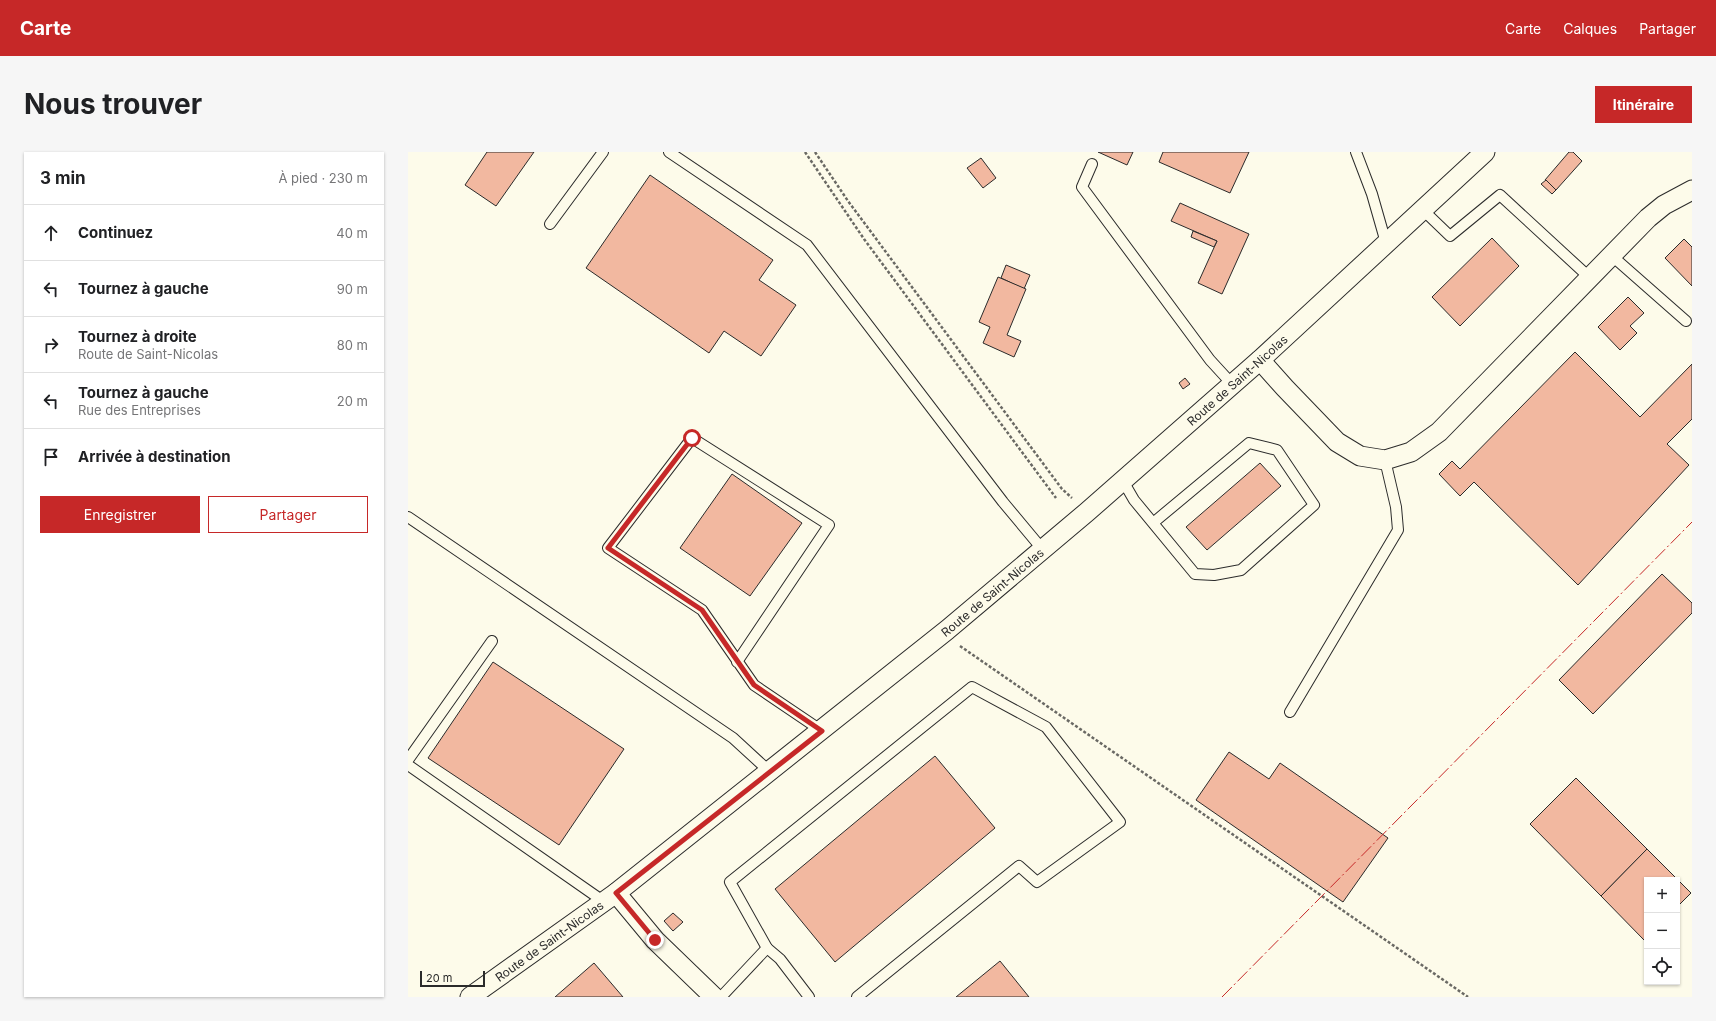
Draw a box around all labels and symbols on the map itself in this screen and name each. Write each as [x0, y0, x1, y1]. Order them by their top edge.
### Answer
street label: Route de Saint-Nicolas [1184, 331, 1290, 428]
route start [683, 429, 701, 447]
street label: Route de Saint-Nicolas [938, 545, 1046, 639]
street label: Route de Saint-Nicolas [492, 897, 606, 984]
route end [646, 931, 664, 949]
scale bar [420, 969, 485, 988]

